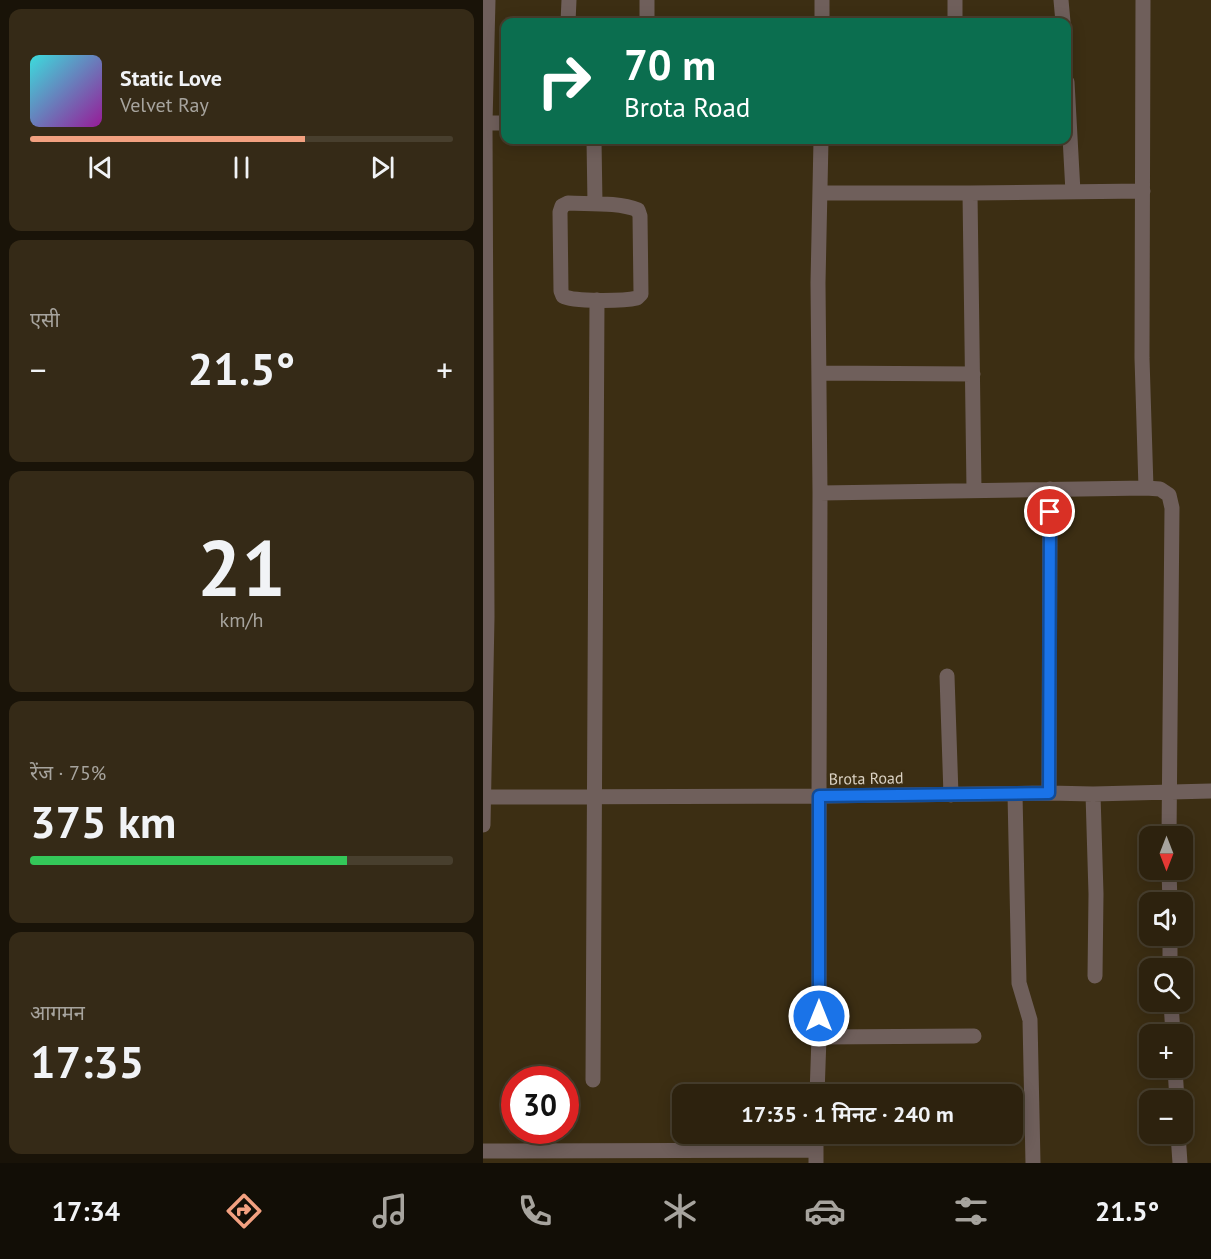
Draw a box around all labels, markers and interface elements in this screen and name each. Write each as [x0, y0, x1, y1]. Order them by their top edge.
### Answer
text: 70 m [624, 37, 716, 92]
icon: right [525, 42, 603, 120]
text: Static Love [120, 64, 222, 92]
text: Brota Road [624, 90, 750, 124]
text: Velvet Ray [120, 92, 209, 118]
icon: previous [84, 151, 117, 184]
icon: pause [225, 151, 258, 184]
icon: next [366, 151, 399, 184]
text: एसी [30, 307, 60, 333]
text: 21.5° [188, 339, 295, 397]
text: − [30, 348, 47, 391]
text: + [436, 348, 453, 391]
pin [1024, 486, 1075, 537]
icon: arrive [1033, 495, 1066, 528]
text: 21 [197, 517, 286, 618]
text: km/h [220, 607, 263, 633]
text: रेंज · 75% [30, 760, 106, 786]
street label: Brota Road [828, 767, 904, 789]
text: 375 km [30, 792, 176, 850]
north arrow [1139, 826, 1193, 880]
map controls [1139, 826, 1193, 1144]
button: sound [1139, 892, 1193, 946]
button: search [1139, 958, 1193, 1012]
position arrow [787, 984, 851, 1048]
text: आगमन [30, 1000, 85, 1026]
button: + [1139, 1024, 1193, 1078]
text: 17:35 [30, 1032, 144, 1090]
speed limit sign: 30 [501, 1066, 579, 1144]
button: − [1139, 1090, 1193, 1144]
text: 17:35 · 1 मिनट · 240 m [741, 1100, 954, 1128]
icon: directions [223, 1190, 265, 1232]
icon: music [369, 1190, 411, 1232]
icon: phone [514, 1190, 556, 1232]
icon: climate [659, 1190, 701, 1232]
icon: car [804, 1190, 846, 1232]
icon: filters [950, 1190, 992, 1232]
text: 17:34 [52, 1194, 120, 1228]
text: 21.5° [1095, 1194, 1159, 1228]

